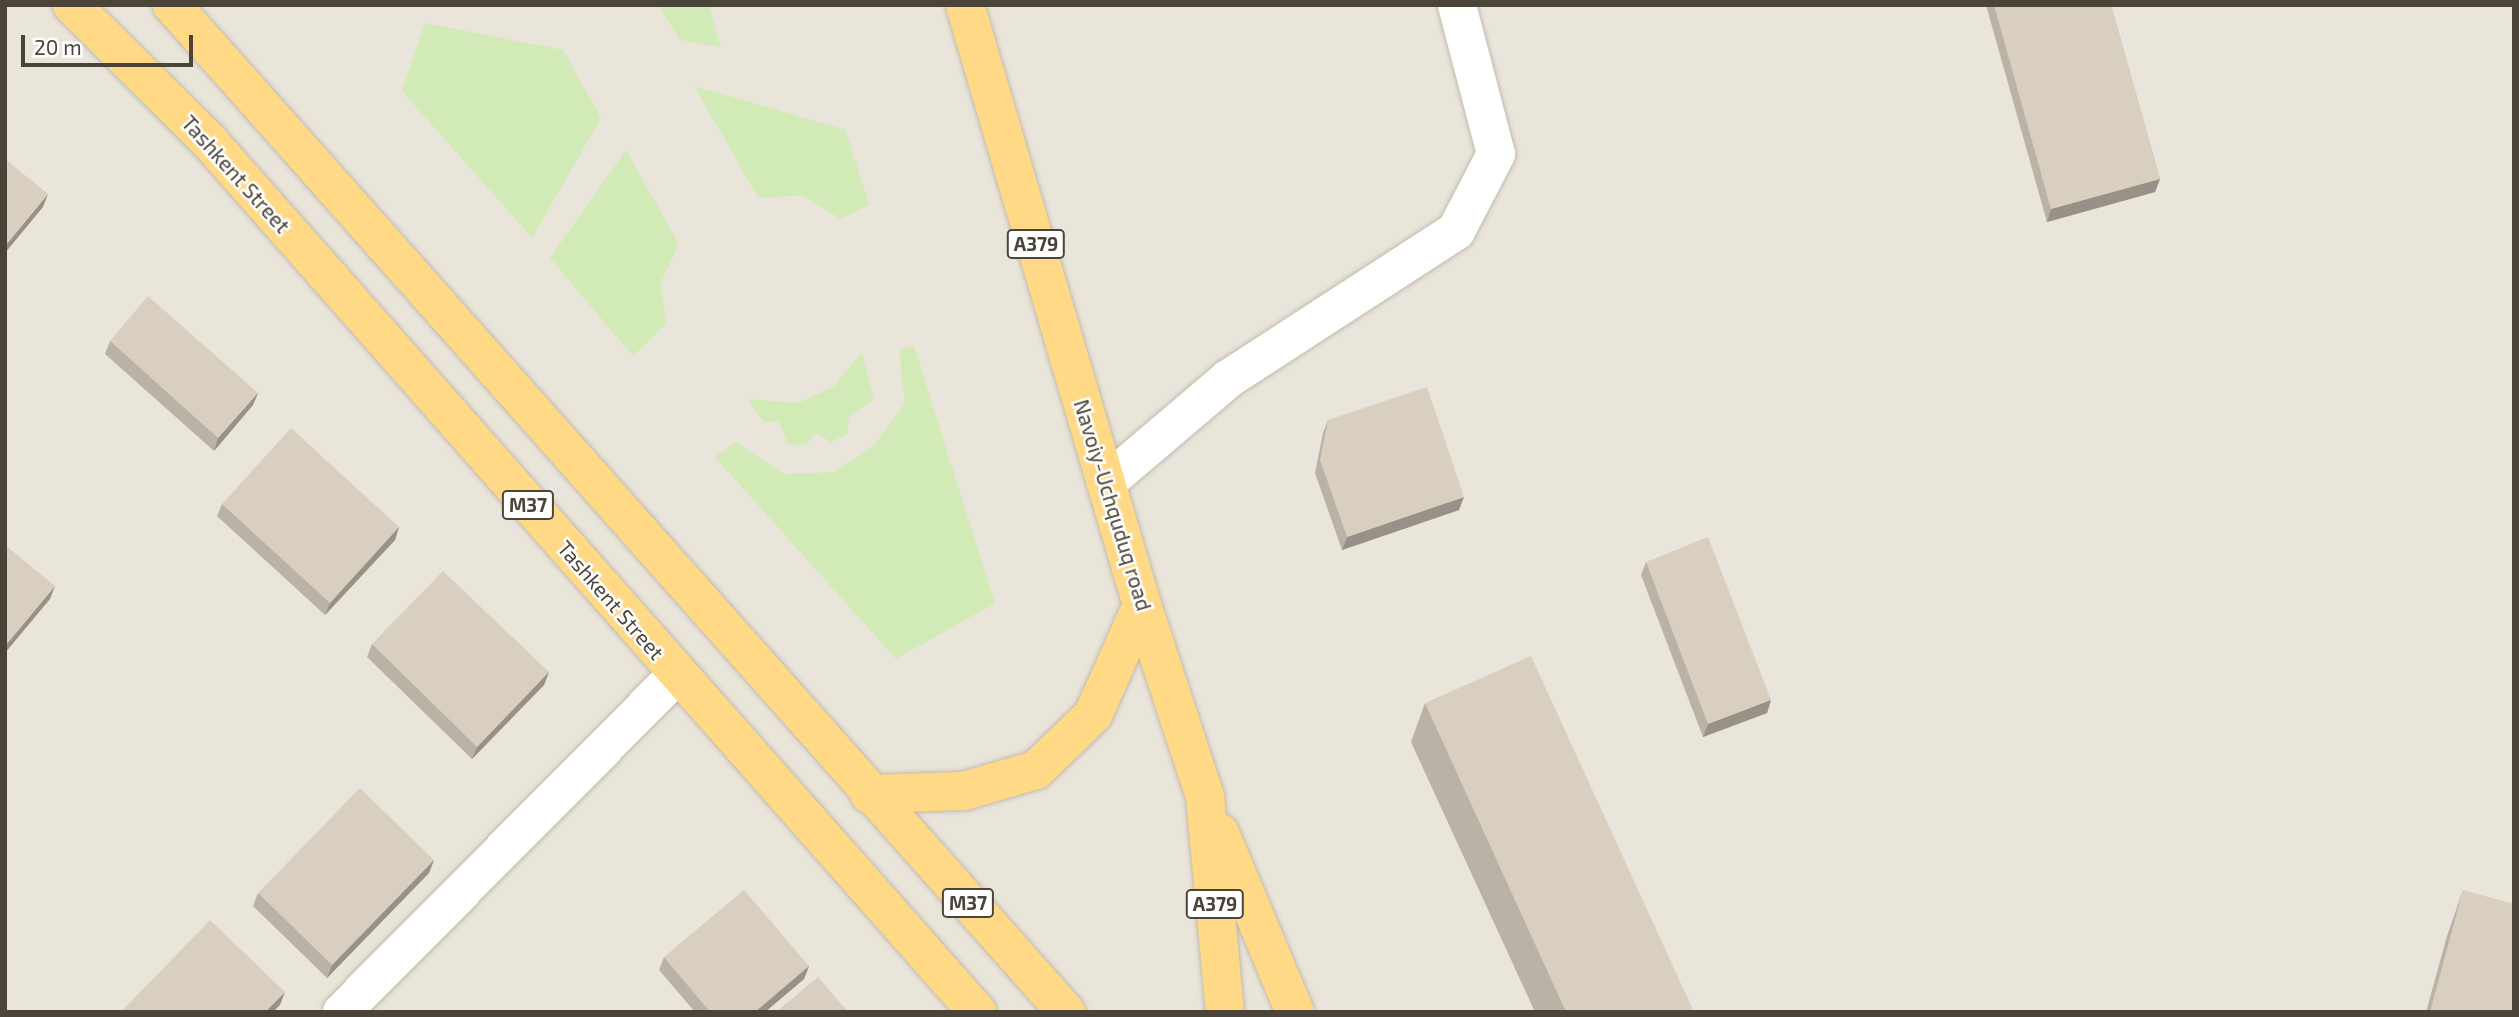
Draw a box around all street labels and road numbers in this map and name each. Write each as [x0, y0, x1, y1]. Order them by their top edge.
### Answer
street label: Tashkent Street [177, 110, 295, 238]
road number: A379 [1006, 228, 1066, 260]
street label: Navoiy-Uchquduq road [1069, 396, 1157, 614]
road number: M37 [502, 490, 554, 520]
street label: Tashkent Street [552, 535, 670, 665]
road number: M37 [942, 888, 994, 918]
road number: A379 [1185, 888, 1245, 920]

